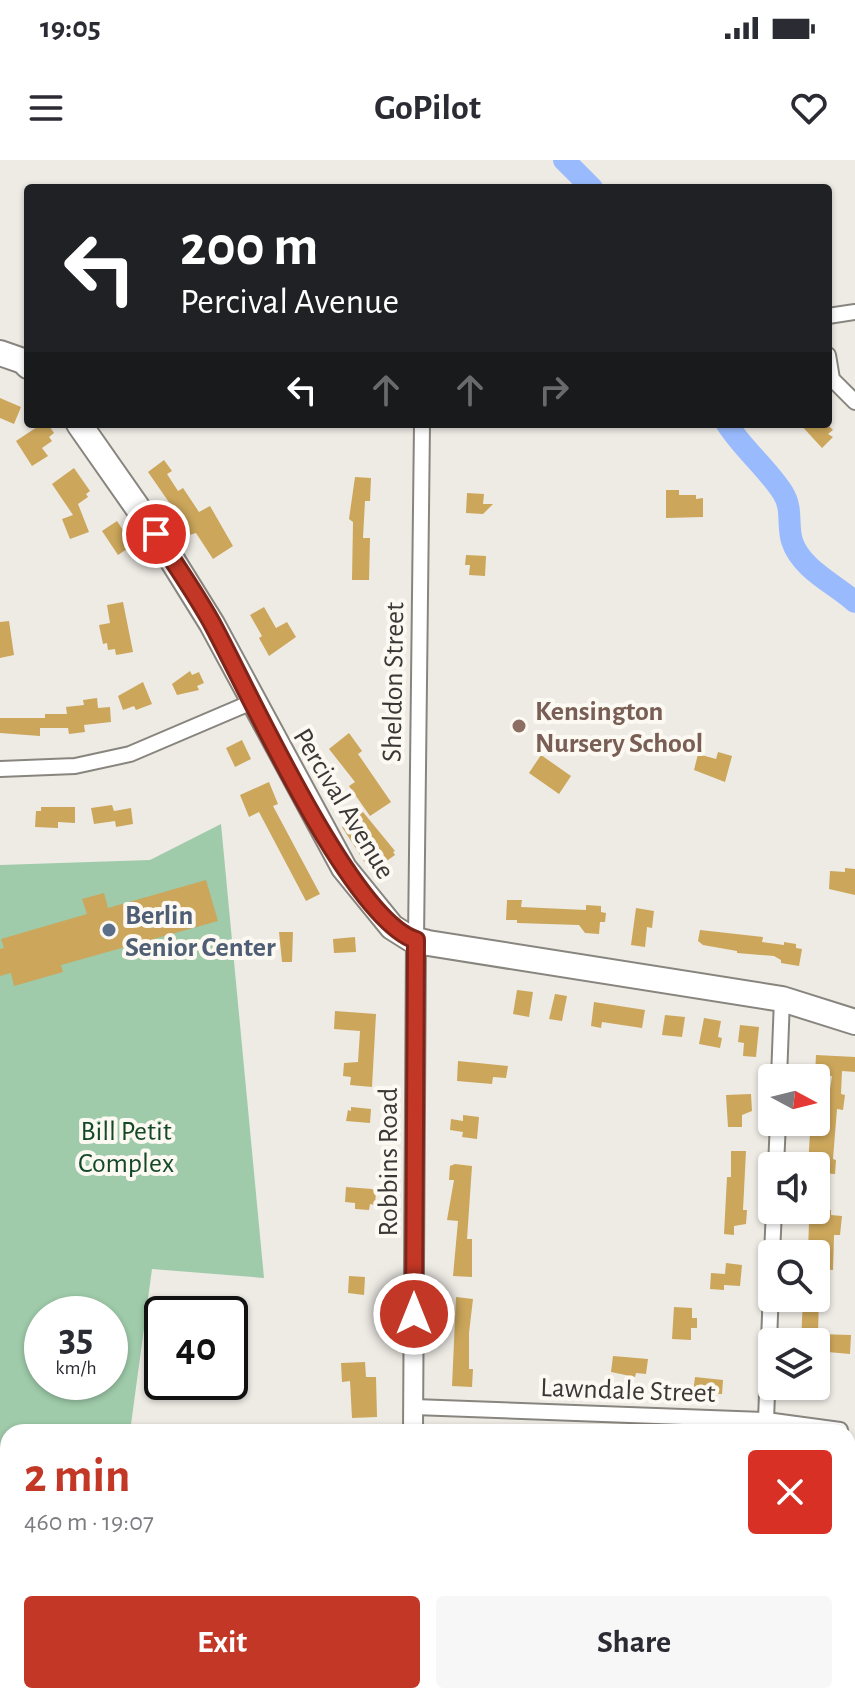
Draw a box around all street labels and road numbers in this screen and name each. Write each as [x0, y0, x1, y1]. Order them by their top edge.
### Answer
street label: Sheldon Street [379, 602, 409, 762]
street label: Percival Avenue [287, 724, 399, 884]
street label: Robbins Road [375, 1088, 403, 1236]
street label: Lawndale Street [540, 1374, 716, 1408]

